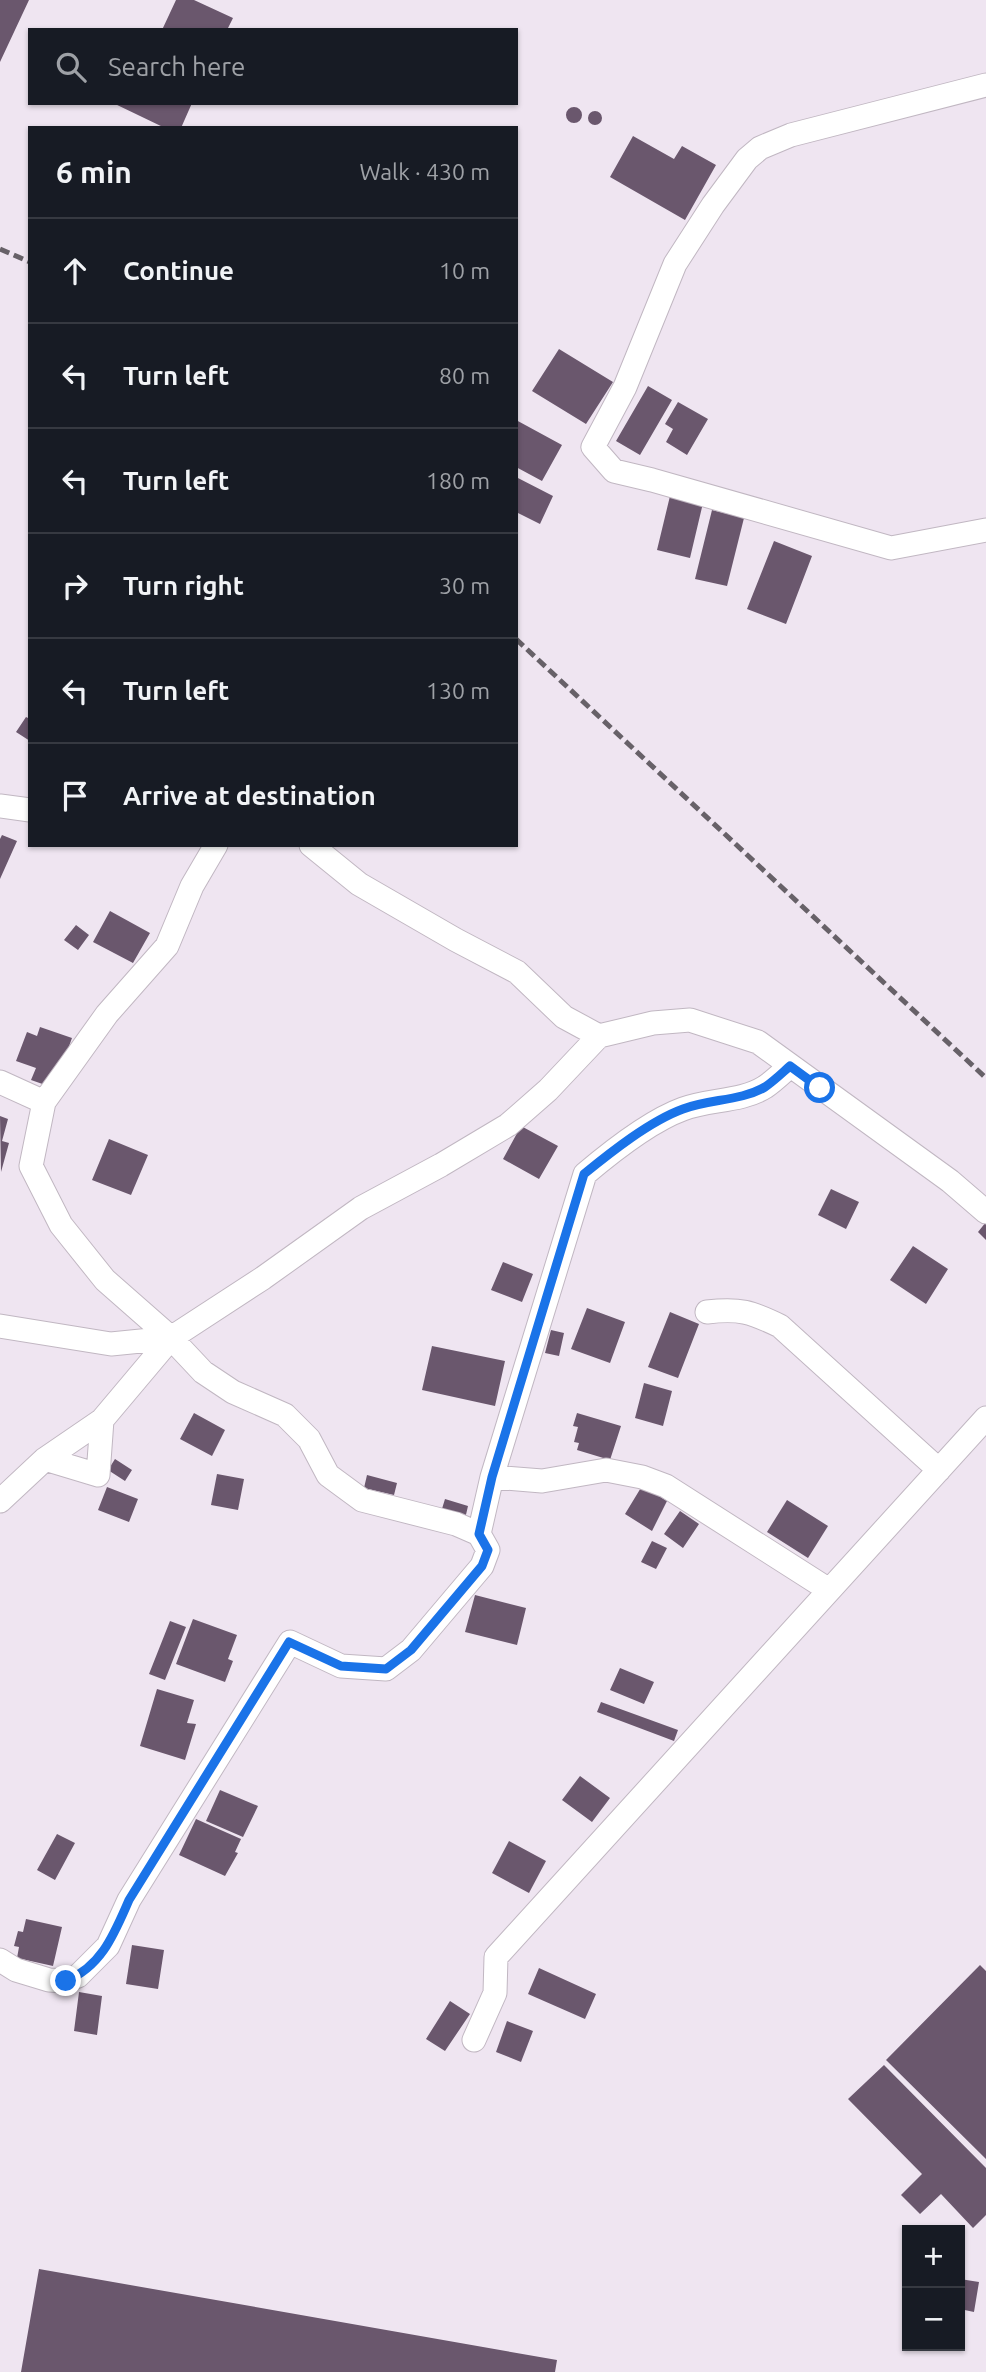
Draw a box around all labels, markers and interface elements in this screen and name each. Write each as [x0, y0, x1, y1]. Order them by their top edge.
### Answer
search box [28, 28, 518, 105]
icon: search [52, 48, 90, 86]
text: Search here [108, 52, 245, 81]
text: 6 min [56, 155, 132, 189]
text: Walk · 430 m [359, 159, 490, 184]
icon: ahead [56, 252, 94, 290]
text: Continue [123, 256, 234, 285]
text: 10 m [439, 258, 490, 283]
icon: left [56, 357, 94, 395]
text: Turn left [123, 361, 229, 390]
text: 80 m [439, 363, 490, 388]
icon: left [56, 462, 94, 500]
text: Turn left [123, 466, 229, 495]
text: 180 m [426, 468, 490, 493]
icon: right [56, 567, 94, 605]
text: Turn right [123, 571, 244, 600]
text: 30 m [439, 573, 490, 598]
icon: left [56, 672, 94, 710]
text: Turn left [123, 676, 229, 705]
text: 130 m [426, 678, 490, 703]
icon: arrive [56, 777, 94, 815]
text: Arrive at destination [123, 781, 376, 810]
route start [804, 1072, 835, 1103]
route end [50, 1965, 81, 1996]
map controls [902, 2225, 965, 2351]
button: + [902, 2225, 965, 2288]
button: − [902, 2288, 965, 2351]

